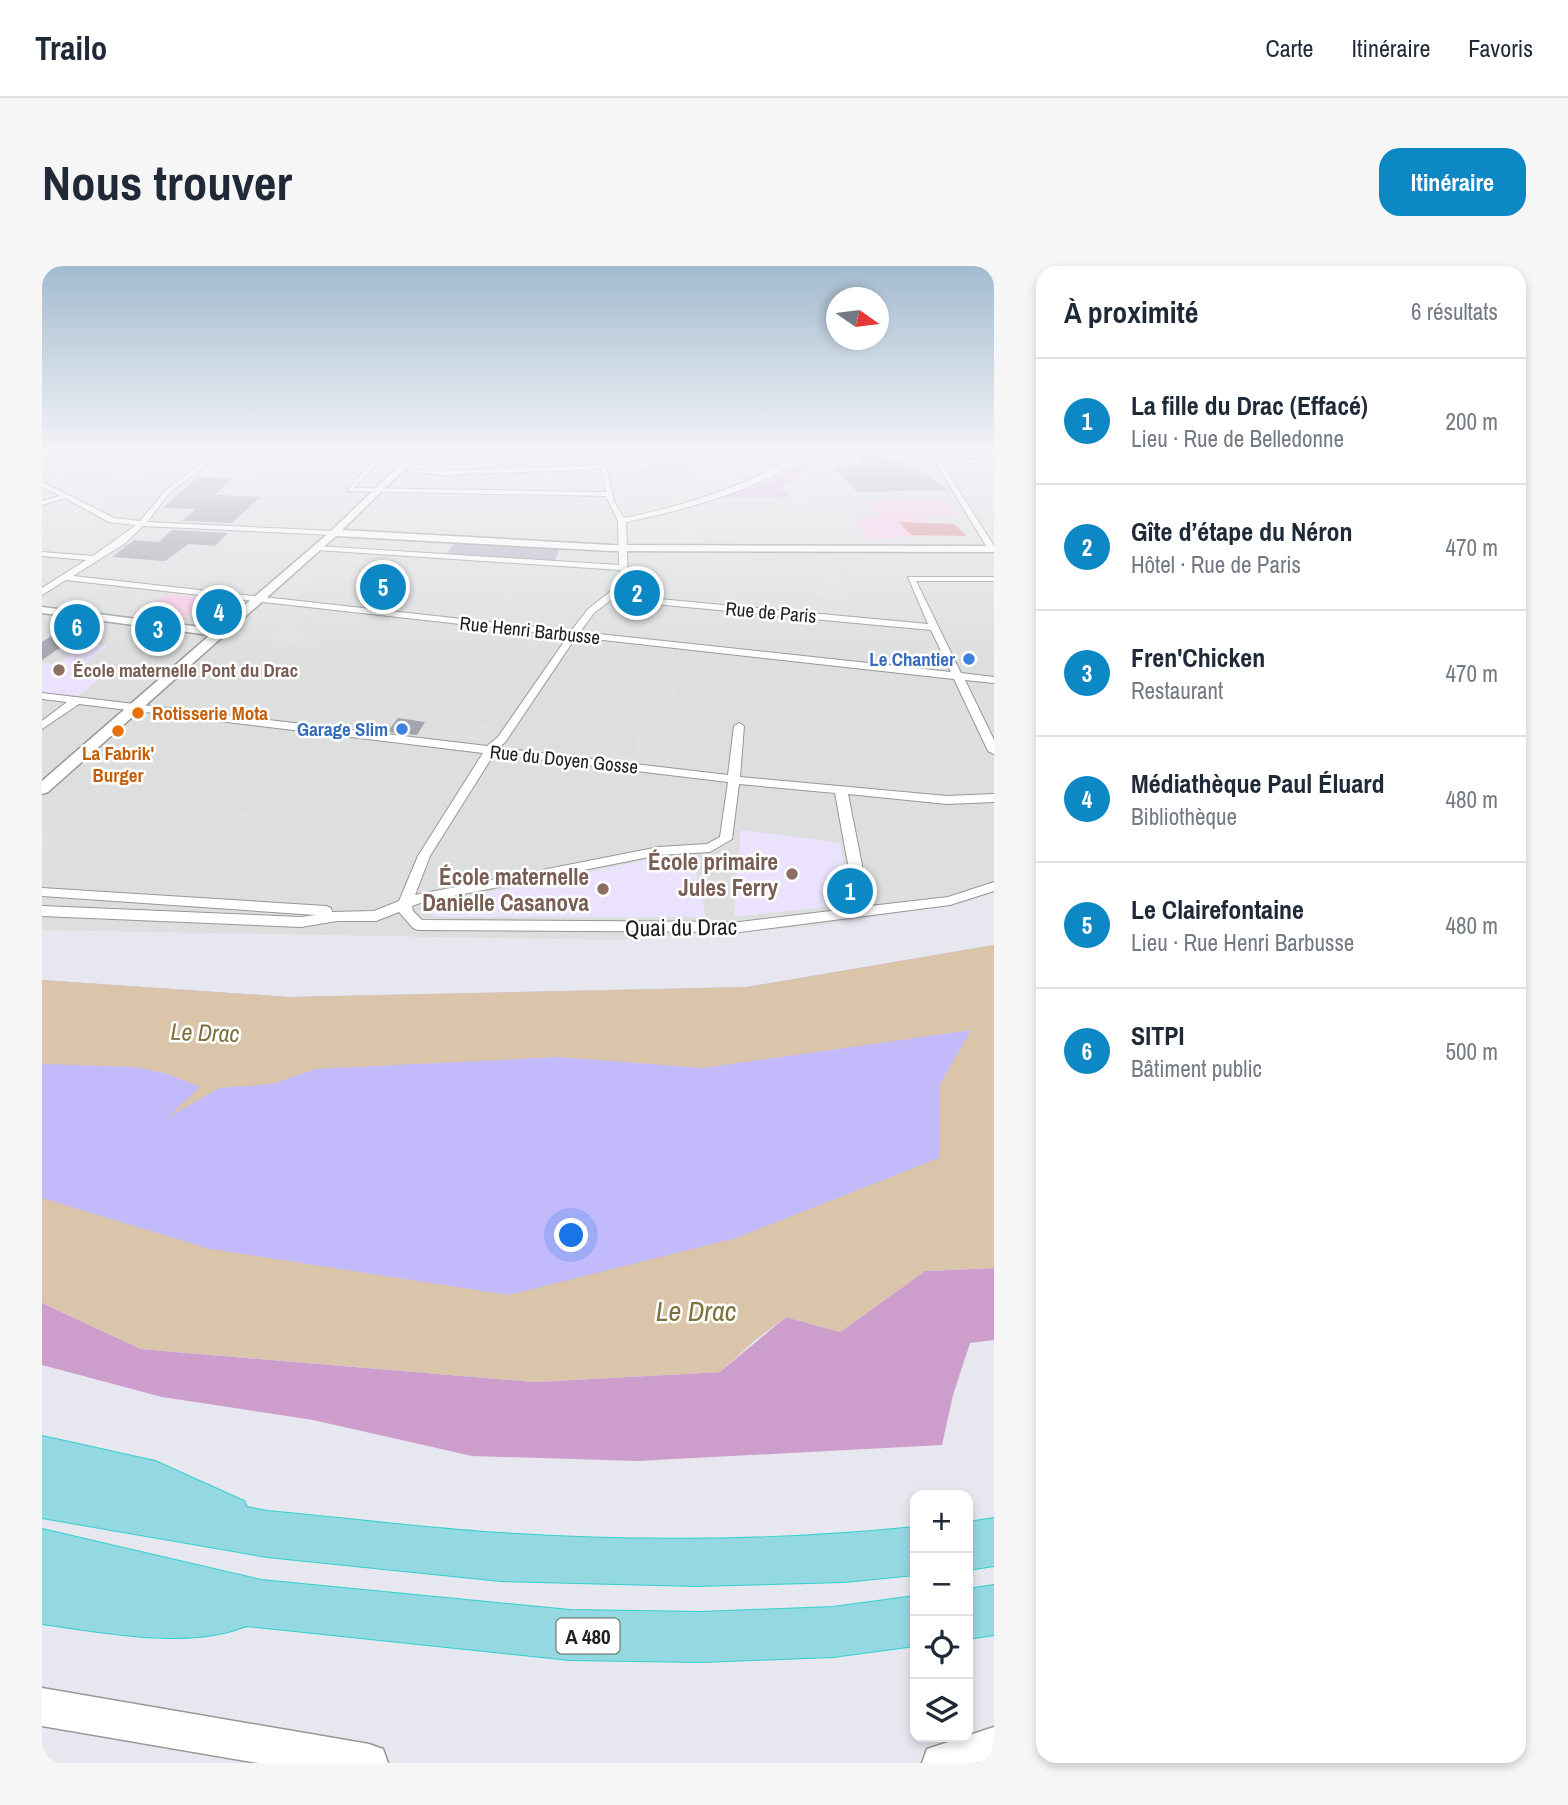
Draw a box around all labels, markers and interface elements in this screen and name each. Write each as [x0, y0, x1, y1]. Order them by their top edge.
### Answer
text: Trailo [35, 26, 107, 70]
text: Carte [1265, 32, 1314, 64]
text: Itinéraire [1352, 32, 1430, 64]
text: Favoris [1468, 32, 1533, 64]
button: Itinéraire [1379, 148, 1526, 216]
text: Nous trouver [42, 149, 292, 215]
north arrow [826, 287, 889, 350]
text: À proximité [1064, 292, 1198, 332]
text: 6 résultats [1411, 296, 1498, 327]
text: La fille du Drac (Effacé) [1131, 388, 1368, 423]
text: 1 [1082, 406, 1092, 437]
text: 200 m [1446, 406, 1498, 437]
text: Lieu · Rue de Belledonne [1131, 423, 1344, 454]
text: Gîte d’étape du Néron [1131, 514, 1353, 549]
text: 2 [1082, 532, 1092, 563]
text: 470 m [1446, 532, 1498, 563]
text: Hôtel · Rue de Paris [1131, 549, 1301, 580]
pin: 5 [360, 561, 406, 613]
pin: 2 [614, 567, 660, 619]
pin: 4 [196, 586, 242, 638]
street label: Rue de Paris [725, 595, 818, 629]
pin: 6 [54, 601, 100, 653]
pin: 3 [135, 603, 181, 655]
street label: Rue Henri Barbusse [458, 610, 602, 650]
text: Fren'Chicken [1131, 640, 1265, 675]
place label: Le Chantier [869, 646, 955, 672]
marker: Le Chantier [961, 651, 977, 667]
place label: École maternelle Pont du Drac [73, 657, 298, 683]
text: 3 [1082, 658, 1092, 689]
text: 470 m [1446, 658, 1498, 689]
marker: École maternelle Pont du Drac [51, 662, 67, 678]
text: Restaurant [1131, 675, 1223, 706]
place label: Rotisserie Mota [152, 700, 268, 726]
marker: Rotisserie Mota [130, 705, 146, 721]
place label: Garage Slim [297, 716, 388, 742]
marker: Garage Slim [394, 721, 410, 737]
marker: La Fabrik' Burger [110, 723, 126, 739]
street label: Rue du Doyen Gosse [489, 738, 639, 780]
place label: La Fabrik' Burger [82, 740, 154, 788]
text: Médiathèque Paul Éluard [1131, 766, 1385, 801]
text: 4 [1082, 784, 1092, 815]
text: 480 m [1446, 784, 1498, 815]
text: Bibliothèque [1131, 801, 1237, 832]
place label: École primaire Jules Ferry [648, 846, 779, 903]
place label: École maternelle Danielle Casanova [422, 861, 590, 918]
pin: 1 [827, 865, 873, 917]
marker: École primaire Jules Ferry [784, 866, 800, 882]
marker: École maternelle Danielle Casanova [595, 881, 611, 897]
text: Le Clairefontaine [1131, 892, 1304, 927]
text: 5 [1082, 910, 1092, 941]
text: 480 m [1446, 910, 1498, 941]
street label: Quai du Drac [625, 911, 737, 943]
text: Lieu · Rue Henri Barbusse [1131, 927, 1354, 958]
water label: Le Drac [170, 1015, 240, 1049]
text: SITPI [1131, 1018, 1184, 1053]
text: 6 [1082, 1036, 1092, 1067]
text: 500 m [1446, 1036, 1498, 1067]
text: Bâtiment public [1131, 1053, 1262, 1084]
your location [554, 1218, 588, 1252]
water label: Le Drac [656, 1292, 736, 1330]
map controls [910, 1490, 973, 1742]
button: + [910, 1490, 973, 1553]
button: − [910, 1553, 973, 1616]
button: locate [910, 1616, 973, 1679]
road number: A 480 [556, 1618, 620, 1654]
button: layers [910, 1679, 973, 1742]

